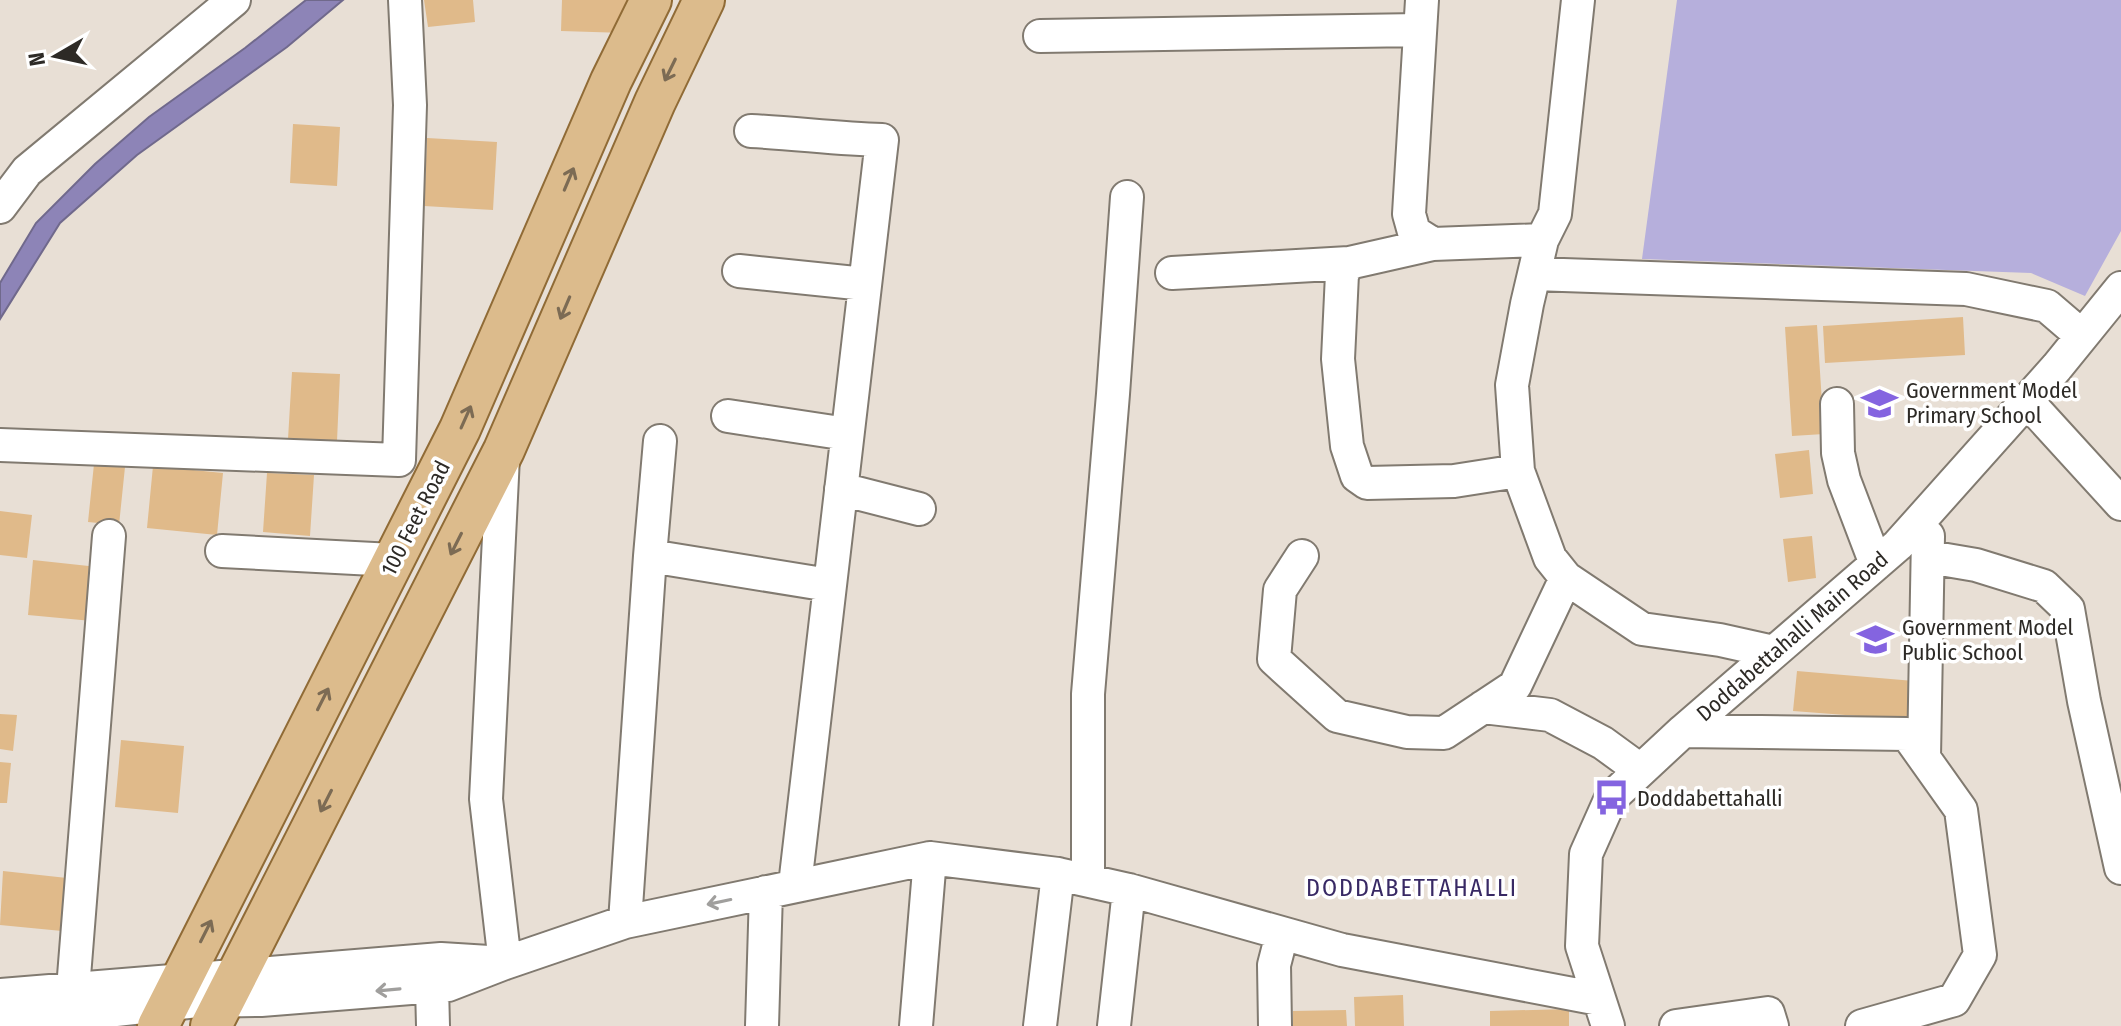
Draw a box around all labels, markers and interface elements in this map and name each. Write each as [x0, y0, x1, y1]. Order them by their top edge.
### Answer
north arrow [16, 16, 96, 96]
text: N [22, 50, 51, 68]
one-way arrow [662, 58, 677, 82]
one-way arrow [562, 167, 577, 192]
one-way arrow [557, 295, 572, 320]
place label: Government Model Primary School [1906, 377, 2078, 429]
school or university icon: Government Model Primary School [1861, 384, 1899, 422]
one-way arrow [459, 406, 474, 430]
street label: 100 Feet Road [375, 456, 456, 580]
one-way arrow [448, 531, 463, 555]
street label: Doddabettahalli Main Road [1691, 546, 1894, 727]
place label: Government Model Public School [1902, 614, 2074, 666]
school or university icon: Government Model Public School [1857, 621, 1895, 659]
one-way arrow [316, 688, 331, 712]
bus stop icon: Doddabettahalli [1592, 779, 1630, 817]
place label: Doddabettahalli [1637, 785, 1783, 812]
one-way arrow [317, 788, 333, 812]
district label: DODDABETTAHALLI [1306, 874, 1518, 902]
one-way arrow [706, 895, 732, 910]
one-way arrow [198, 920, 214, 944]
one-way arrow [375, 983, 402, 998]

